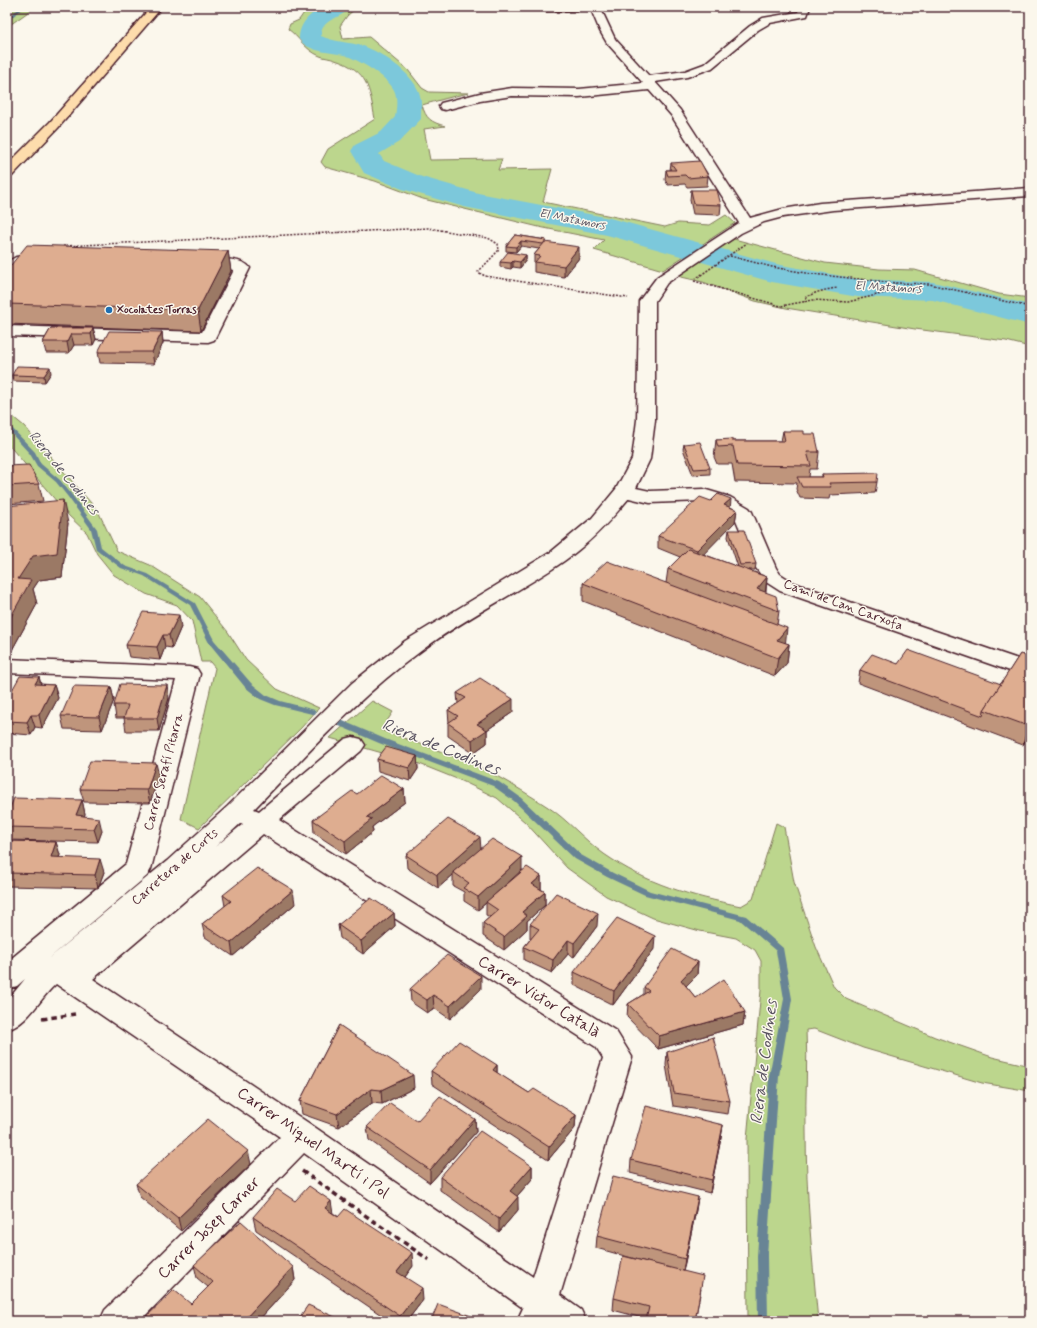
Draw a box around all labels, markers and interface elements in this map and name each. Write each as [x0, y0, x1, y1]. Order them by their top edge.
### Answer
water label: El Matamors [538, 206, 608, 234]
water label: El Matamors [854, 278, 923, 298]
place label: Xocolates Torras [117, 303, 197, 317]
marker: Xocolates Torras [104, 305, 114, 315]
water label: Riera de Codines [25, 427, 105, 520]
street label: Camí de Can Carxofa [781, 575, 905, 635]
street label: Carrer Serafí Pitarra [140, 711, 188, 832]
water label: Riera de Codines [379, 713, 505, 781]
street label: Carretera de Corts [128, 824, 222, 909]
street label: Carrer Victor Català [474, 951, 604, 1043]
water label: Riera de Codines [745, 997, 783, 1125]
street label: Carrer Miquel Martí i Pol [233, 1083, 393, 1204]
street label: Carrer Josep Carner [153, 1172, 265, 1284]

